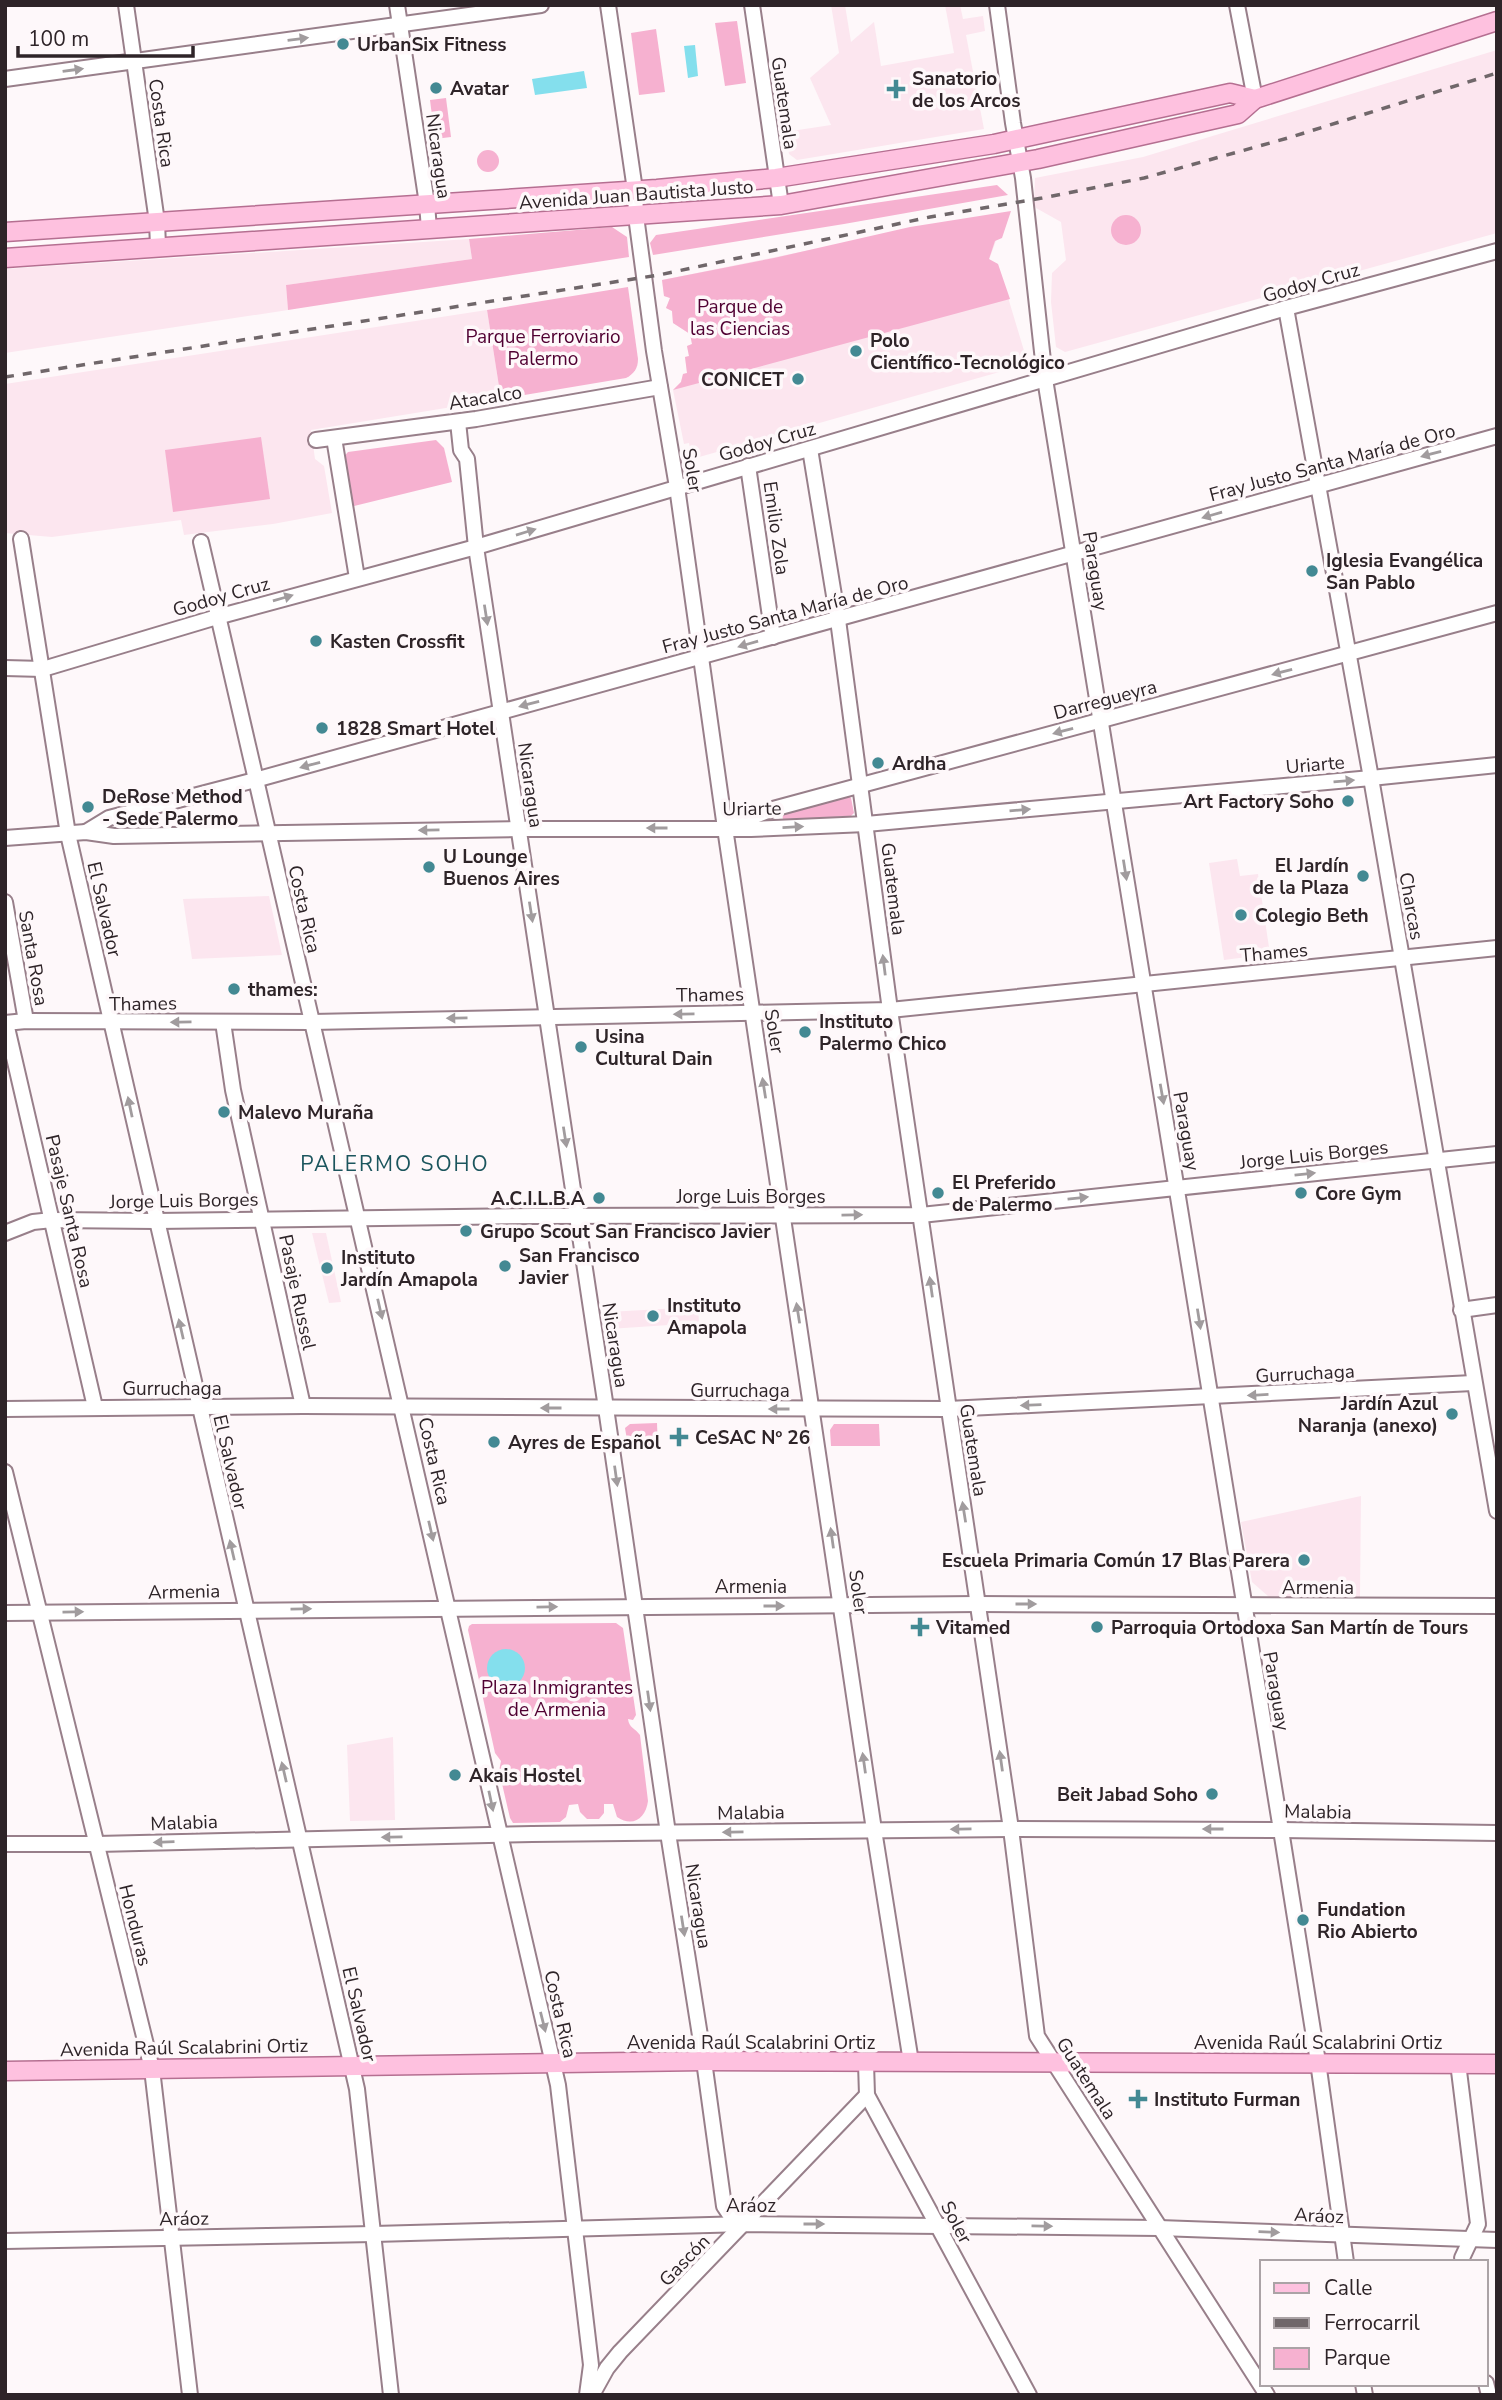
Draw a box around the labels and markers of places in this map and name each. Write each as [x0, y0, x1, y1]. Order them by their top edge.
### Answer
place label: UrbanSix Fitness [357, 32, 507, 58]
marker: UrbanSix Fitness [335, 36, 351, 52]
place label: Sanatorio de los Arcos [912, 66, 1021, 114]
place label: Avatar [450, 76, 510, 102]
marker: Sanatorio de los Arcos [886, 79, 906, 99]
marker: Avatar [428, 80, 444, 96]
place label: Polo Científico-Tecnológico [870, 328, 1065, 376]
marker: Polo Científico-Tecnológico [848, 343, 864, 359]
place label: CONICET [701, 367, 784, 393]
marker: CONICET [790, 371, 806, 387]
place label: Iglesia Evangélica San Pablo [1326, 548, 1483, 596]
marker: Iglesia Evangélica San Pablo [1304, 563, 1320, 579]
place label: Kasten Crossfit [330, 629, 465, 655]
marker: Kasten Crossfit [308, 633, 324, 649]
place label: 1828 Smart Hotel [336, 716, 495, 742]
marker: 1828 Smart Hotel [314, 720, 330, 736]
place label: Ardha [892, 751, 946, 777]
marker: Ardha [870, 755, 886, 771]
place label: DeRose Method - Sede Palermo [102, 784, 243, 832]
place label: Art Factory Soho [1183, 789, 1334, 815]
marker: Art Factory Soho [1340, 793, 1356, 809]
marker: DeRose Method - Sede Palermo [80, 799, 96, 815]
place label: U Lounge Buenos Aires [443, 844, 560, 892]
place label: El Jardín de la Plaza [1252, 853, 1349, 901]
marker: U Lounge Buenos Aires [421, 859, 437, 875]
marker: El Jardín de la Plaza [1355, 868, 1371, 884]
place label: Colegio Beth [1255, 903, 1369, 929]
marker: Colegio Beth [1233, 907, 1249, 923]
place label: thames: [248, 977, 318, 1003]
marker: thames: [226, 981, 242, 997]
place label: Instituto Palermo Chico [819, 1009, 946, 1057]
place label: Usina Cultural Dain [595, 1024, 713, 1072]
marker: Instituto Palermo Chico [797, 1024, 813, 1040]
marker: Usina Cultural Dain [573, 1039, 589, 1055]
place label: Malevo Muraña [238, 1100, 374, 1126]
marker: Malevo Muraña [216, 1104, 232, 1120]
place label: El Preferido de Palermo [952, 1170, 1056, 1218]
place label: Core Gym [1315, 1181, 1402, 1207]
marker: El Preferido de Palermo [930, 1185, 946, 1201]
marker: Core Gym [1293, 1185, 1309, 1201]
place label: A.C.I.L.B.A [491, 1186, 586, 1212]
marker: A.C.I.L.B.A [591, 1190, 607, 1206]
place label: Grupo Scout San Francisco Javier [480, 1219, 771, 1245]
marker: Grupo Scout San Francisco Javier [458, 1223, 474, 1239]
place label: San Francisco Javier [518, 1243, 640, 1291]
place label: Instituto Jardín Amapola [340, 1245, 478, 1293]
marker: San Francisco Javier [497, 1258, 513, 1274]
marker: Instituto Jardín Amapola [319, 1260, 335, 1276]
place label: Instituto Amapola [667, 1293, 747, 1341]
marker: Instituto Amapola [645, 1308, 661, 1324]
place label: Jardín Azul Naranja (anexo) [1298, 1391, 1438, 1439]
marker: Jardín Azul Naranja (anexo) [1444, 1406, 1460, 1422]
place label: CeSAC Nº 26 [695, 1425, 810, 1451]
marker: CeSAC Nº 26 [669, 1427, 689, 1447]
place label: Ayres de Español [508, 1430, 661, 1456]
marker: Ayres de Español [486, 1434, 502, 1450]
place label: Escuela Primaria Común 17 Blas Parera [942, 1548, 1290, 1574]
marker: Escuela Primaria Común 17 Blas Parera [1296, 1552, 1312, 1568]
place label: Vitamed [935, 1615, 1010, 1641]
place label: Parroquia Ortodoxa San Martín de Tours [1111, 1615, 1468, 1641]
marker: Vitamed [910, 1617, 930, 1637]
marker: Parroquia Ortodoxa San Martín de Tours [1089, 1619, 1105, 1635]
place label: Akais Hostel [469, 1763, 581, 1789]
marker: Akais Hostel [447, 1767, 463, 1783]
place label: Beit Jabad Soho [1057, 1782, 1198, 1808]
marker: Beit Jabad Soho [1204, 1786, 1220, 1802]
place label: Fundation Rio Abierto [1317, 1897, 1418, 1945]
marker: Fundation Rio Abierto [1295, 1912, 1311, 1928]
place label: Instituto Furman [1154, 2087, 1300, 2113]
marker: Instituto Furman [1128, 2089, 1148, 2109]

